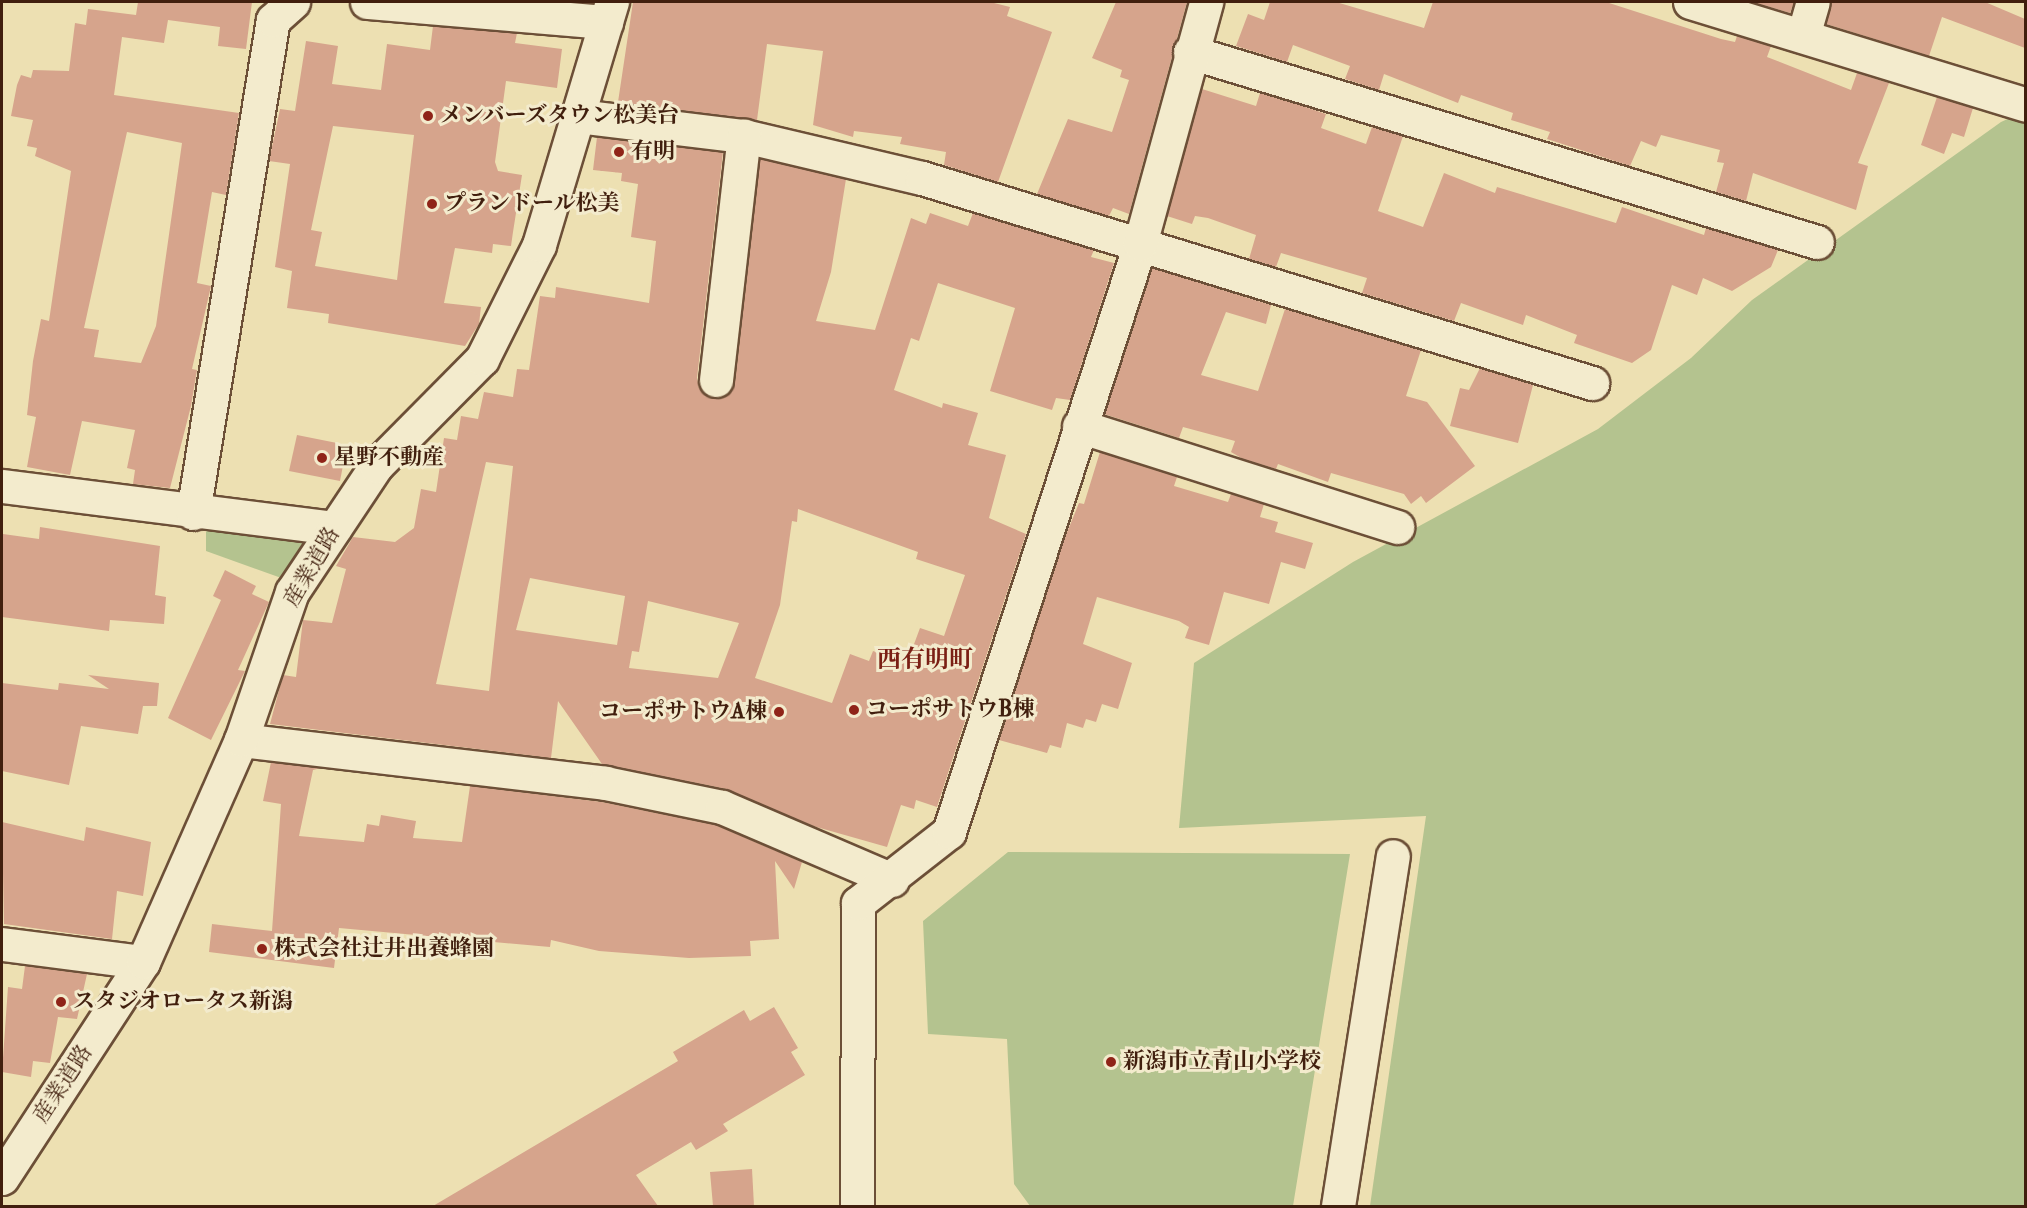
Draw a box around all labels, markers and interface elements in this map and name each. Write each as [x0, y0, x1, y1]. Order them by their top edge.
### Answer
place label: メンバーズタウン松美台 [440, 103, 682, 129]
marker: メンバーズタウン松美台 [421, 109, 435, 123]
place label: 有明 [631, 139, 675, 165]
marker: 有明 [612, 145, 626, 159]
place label: プランドール松美 [444, 191, 620, 217]
marker: プランドール松美 [425, 197, 439, 211]
place label: 星野不動産 [334, 445, 444, 471]
marker: 星野不動産 [315, 451, 329, 465]
street label: 産業道路 [279, 522, 345, 612]
district label: 西有明町 [877, 646, 973, 674]
place label: コーポサトウB棟 [866, 697, 1034, 723]
place label: コーポサトウA棟 [599, 699, 767, 725]
marker: コーポサトウB棟 [847, 703, 861, 717]
marker: コーポサトウA棟 [772, 705, 786, 719]
place label: 株式会社辻井出養蜂園 [274, 936, 494, 962]
marker: 株式会社辻井出養蜂園 [255, 942, 269, 956]
place label: スタジオロータス新潟 [73, 989, 293, 1015]
marker: スタジオロータス新潟 [54, 995, 68, 1009]
street label: 産業道路 [28, 1040, 98, 1128]
place label: 新潟市立青山小学校 [1123, 1049, 1321, 1075]
marker: 新潟市立青山小学校 [1104, 1055, 1118, 1069]

